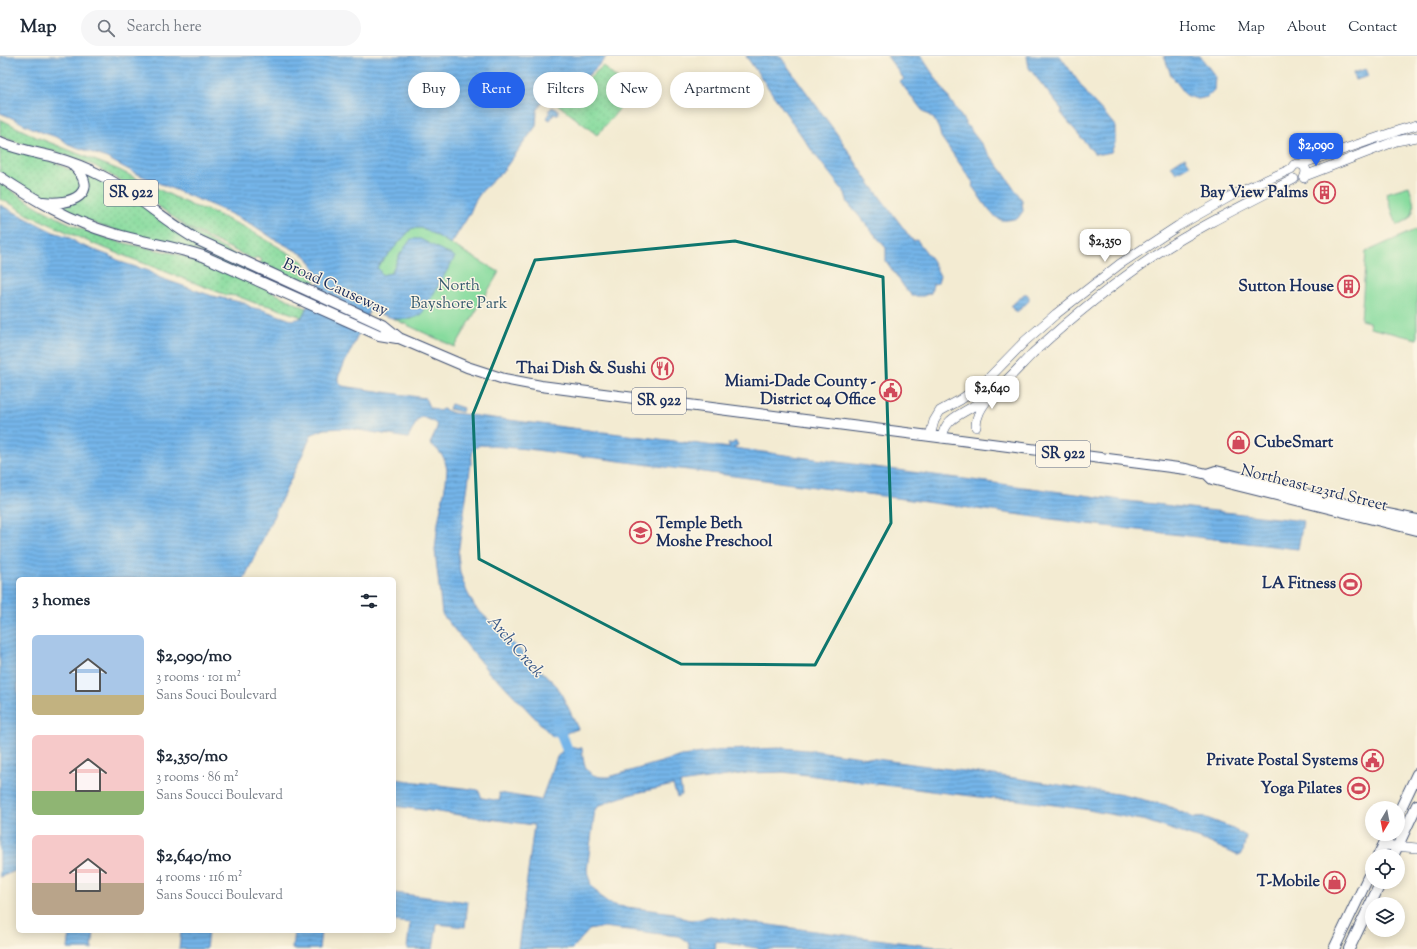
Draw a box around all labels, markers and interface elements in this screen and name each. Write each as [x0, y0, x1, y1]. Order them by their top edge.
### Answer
search box [81, 10, 361, 46]
text: Map [20, 14, 57, 41]
icon: search [95, 17, 117, 39]
text: Search here [127, 17, 202, 38]
text: Home [1179, 18, 1216, 38]
text: Map [1238, 18, 1265, 38]
text: About [1287, 18, 1326, 38]
text: Contact [1348, 18, 1397, 38]
chip: Buy [408, 72, 460, 108]
chip: Rent [468, 72, 525, 108]
chip: Filters [533, 72, 598, 108]
chip: New [606, 72, 662, 108]
chip: Apartment [670, 72, 764, 108]
pin: $2,090 [1283, 133, 1349, 167]
text: $2,090 [1298, 137, 1334, 155]
road number: SR 922 [104, 180, 158, 206]
building icon: Bay View Palms [1311, 180, 1337, 206]
place label: Bay View Palms [1200, 182, 1308, 205]
pin: $2,350 [1072, 229, 1138, 263]
text: $2,350 [1089, 233, 1121, 251]
street label: Broad Causeway [278, 253, 392, 323]
building icon: Sutton House [1336, 274, 1362, 300]
park label: North Bayshore Park [411, 275, 508, 316]
place label: Sutton House [1238, 276, 1335, 299]
restaurant icon: Thai Dish & Sushi [649, 356, 675, 382]
place label: Thai Dish & Sushi [516, 358, 646, 381]
place label: Miami-Dade County - District 04 Office [725, 371, 877, 412]
pin: $2,640 [959, 376, 1025, 410]
public building icon: Miami-Dade County - District 04 Office [878, 378, 904, 404]
text: $2,640 [974, 380, 1010, 398]
road number: SR 922 [632, 388, 686, 414]
shop icon: CubeSmart [1226, 430, 1252, 456]
place label: CubeSmart [1254, 432, 1334, 455]
road number: SR 922 [1036, 441, 1090, 467]
street label: Northeast 123rd Street [1238, 460, 1391, 519]
place label: Temple Beth Moshe Preschool [656, 513, 773, 554]
school or university icon: Temple Beth Moshe Preschool [628, 520, 654, 546]
sports icon: LA Fitness [1338, 571, 1364, 597]
place label: LA Fitness [1262, 573, 1336, 596]
text: 3 homes [32, 589, 90, 613]
icon: filters [358, 590, 380, 612]
water label: Arch Creek [481, 610, 549, 684]
text: $2,090/mo [156, 645, 232, 669]
icon: home [64, 651, 112, 699]
text: 3 rooms · 101 m² [156, 669, 241, 687]
text: Sans Souci Boulevard [156, 687, 277, 705]
text: $2,350/mo [156, 745, 228, 769]
public building icon: Private Postal Systems [1360, 748, 1386, 774]
place label: Private Postal Systems [1206, 750, 1358, 773]
icon: home [64, 751, 112, 799]
text: 3 rooms · 86 m² [156, 769, 239, 787]
sports icon: Yoga Pilates [1345, 776, 1371, 802]
place label: Yoga Pilates [1261, 778, 1342, 801]
text: Sans Soucci Boulevard [156, 787, 283, 805]
north arrow [1365, 801, 1405, 841]
map controls [1365, 801, 1405, 937]
text: $2,640/mo [156, 845, 231, 869]
button: locate [1365, 849, 1405, 889]
icon: home [64, 851, 112, 899]
text: 4 rooms · 116 m² [156, 869, 242, 887]
shop icon: T-Mobile [1322, 869, 1348, 895]
place label: T-Mobile [1257, 871, 1321, 894]
text: Sans Soucci Boulevard [156, 887, 283, 905]
button: layers [1365, 897, 1405, 937]

